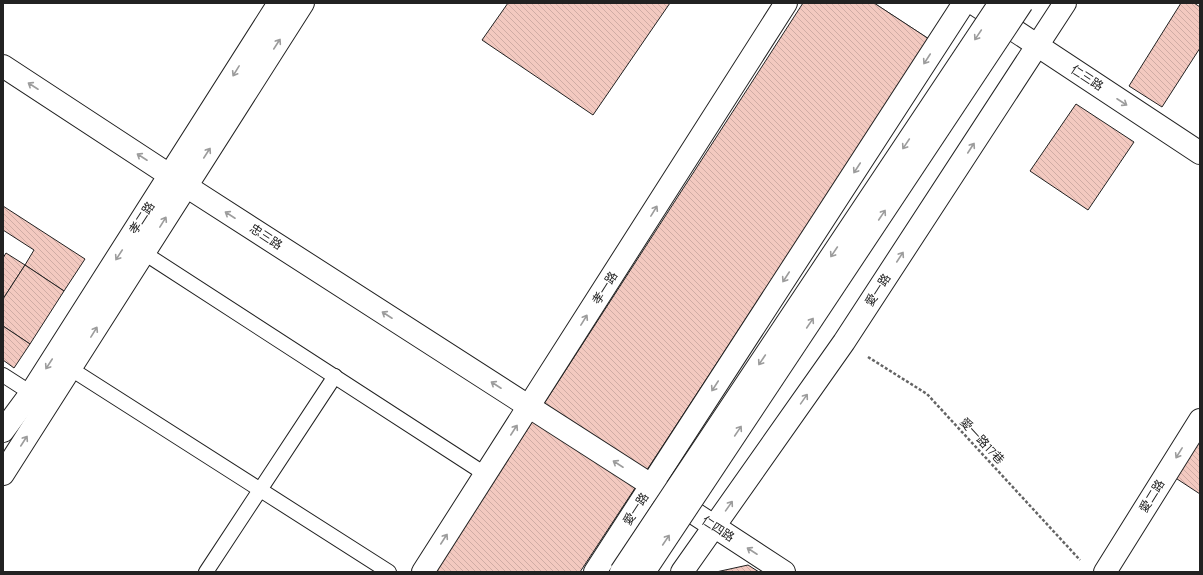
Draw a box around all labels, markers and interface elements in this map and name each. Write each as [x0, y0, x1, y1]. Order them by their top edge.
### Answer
one-way arrow [974, 30, 982, 41]
one-way arrow [273, 39, 281, 50]
one-way arrow [923, 53, 931, 65]
street label: 仁三路 [1069, 61, 1106, 93]
one-way arrow [231, 66, 240, 77]
one-way arrow [28, 82, 39, 90]
one-way arrow [1117, 98, 1128, 106]
one-way arrow [902, 138, 910, 149]
one-way arrow [967, 143, 975, 154]
one-way arrow [203, 148, 211, 159]
one-way arrow [137, 153, 148, 161]
one-way arrow [853, 162, 861, 173]
street label: 孝二路 [125, 199, 157, 236]
one-way arrow [650, 205, 658, 217]
one-way arrow [877, 209, 886, 220]
one-way arrow [224, 210, 236, 218]
one-way arrow [160, 216, 168, 228]
street label: 忠三路 [248, 220, 285, 252]
one-way arrow [830, 246, 838, 257]
one-way arrow [115, 249, 123, 260]
one-way arrow [896, 251, 904, 263]
street label: 孝一路 [589, 268, 620, 306]
one-way arrow [782, 271, 790, 282]
street label: 愛一路 [861, 271, 893, 308]
one-way arrow [382, 311, 393, 319]
one-way arrow [580, 315, 588, 326]
one-way arrow [806, 318, 814, 329]
one-way arrow [90, 327, 98, 338]
one-way arrow [758, 354, 766, 365]
one-way arrow [45, 359, 53, 370]
one-way arrow [711, 380, 719, 391]
one-way arrow [490, 381, 502, 389]
one-way arrow [800, 394, 808, 405]
street label: 愛一路17巷 [958, 414, 1008, 466]
one-way arrow [510, 425, 518, 436]
one-way arrow [734, 426, 742, 437]
one-way arrow [20, 436, 28, 447]
one-way arrow [1175, 447, 1183, 459]
one-way arrow [613, 460, 624, 468]
street label: 愛二路 [1136, 476, 1167, 514]
street label: 愛一路 [619, 490, 651, 527]
one-way arrow [725, 500, 733, 511]
street label: 仁四路 [700, 512, 737, 544]
one-way arrow [440, 533, 448, 545]
one-way arrow [662, 534, 670, 545]
one-way arrow [746, 547, 757, 555]

